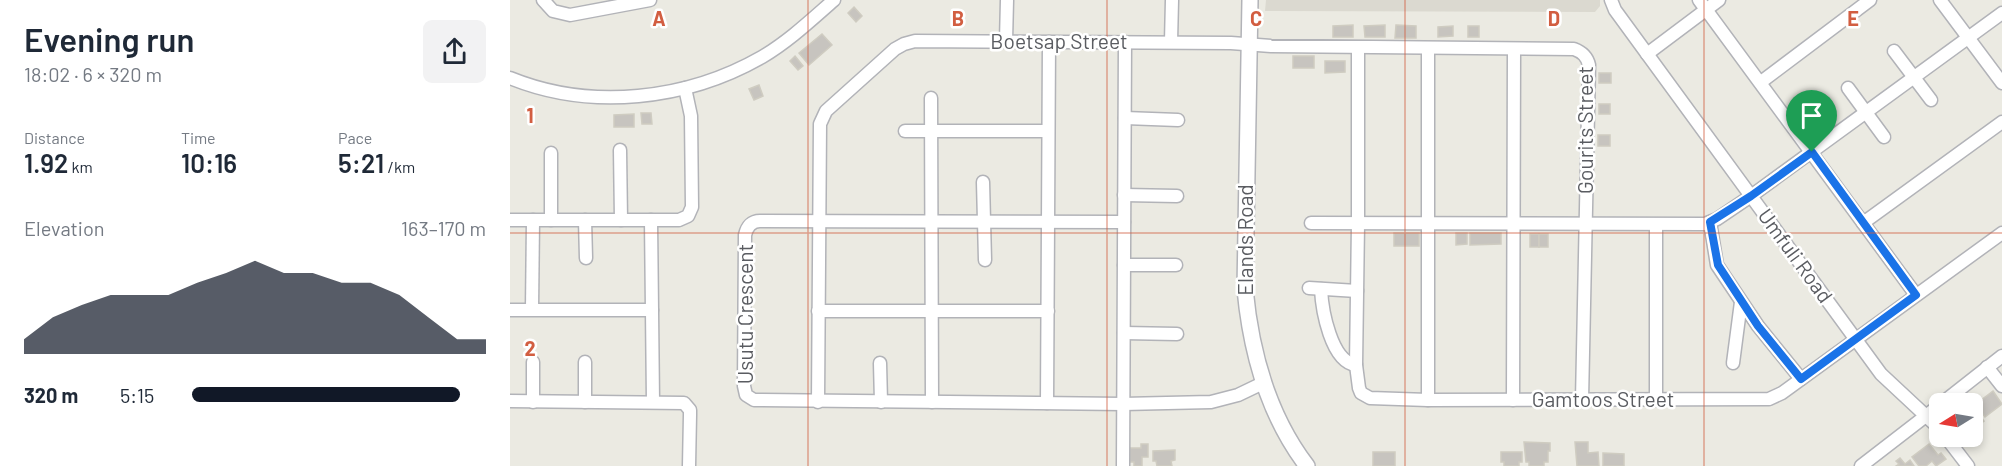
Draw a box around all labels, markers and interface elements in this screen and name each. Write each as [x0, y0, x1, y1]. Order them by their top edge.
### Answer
text: A [652, 6, 666, 30]
text: B [952, 6, 964, 30]
text: C [1250, 6, 1262, 30]
text: D [1548, 6, 1560, 30]
text: E [1847, 6, 1859, 30]
text: Evening run [24, 19, 194, 59]
button: share [423, 20, 486, 83]
street label: Boetsap Street [990, 28, 1128, 53]
text: 18:02 · 6 × 320 m [24, 62, 162, 86]
street label: Gourits Street [1572, 66, 1597, 194]
pin [1786, 90, 1837, 152]
icon: arrive [1795, 99, 1828, 132]
text: 1 [526, 103, 534, 127]
text: Distance [24, 128, 85, 147]
text: Time [181, 128, 216, 147]
text: Pace [338, 128, 372, 147]
text: 1.92 [24, 147, 68, 178]
text: 10:16 [181, 147, 237, 178]
text: 5:21 [338, 147, 384, 178]
text: km [68, 157, 93, 176]
text: /km [384, 157, 415, 176]
street label: Elands Road [1232, 184, 1257, 296]
street label: Umfuli Road [1754, 203, 1839, 307]
text: Elevation [24, 216, 105, 240]
text: 163–170 m [401, 216, 486, 240]
street label: Usutu Crescent [732, 244, 757, 384]
text: 2 [524, 336, 536, 360]
text: 320 m [24, 383, 78, 407]
text: 5:15 [120, 383, 154, 407]
street label: Gamtoos Street [1532, 386, 1674, 411]
north arrow [1929, 393, 1983, 447]
map controls [1929, 393, 1983, 447]

